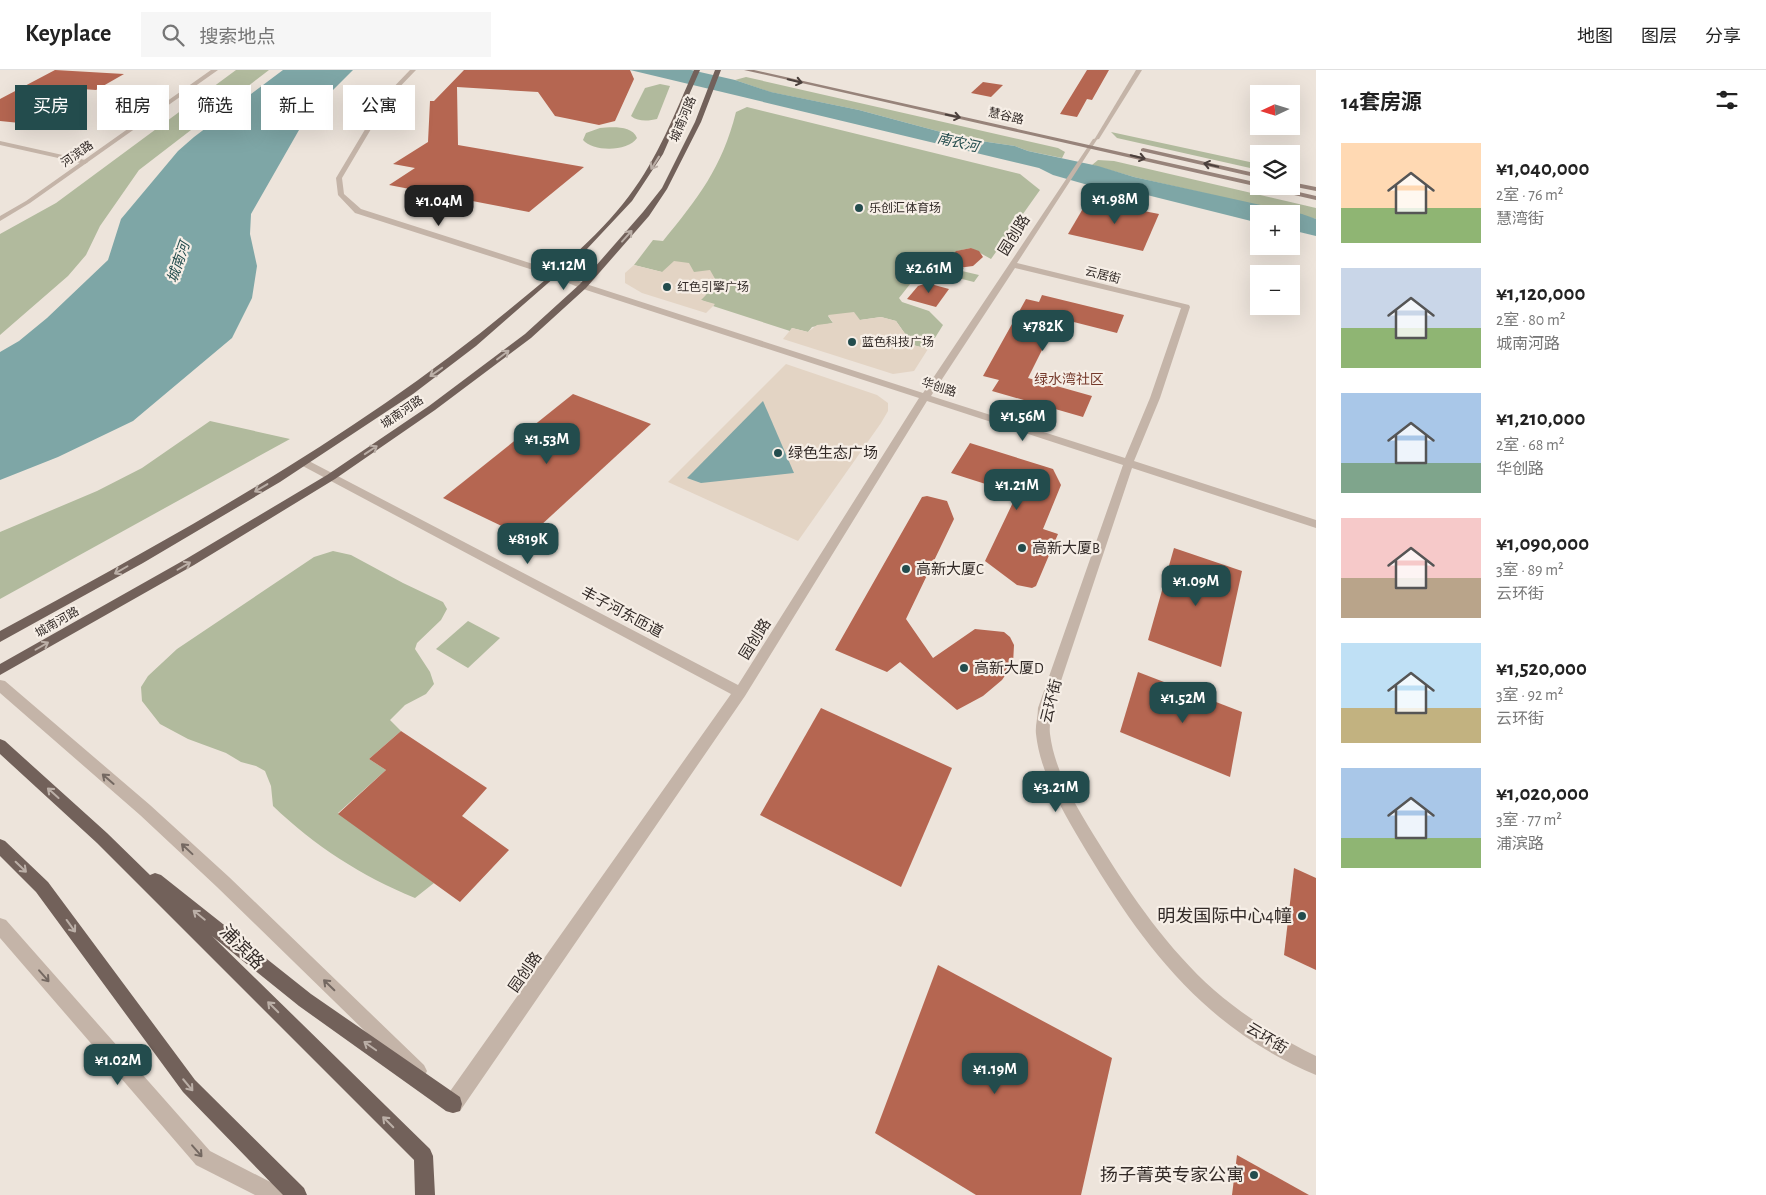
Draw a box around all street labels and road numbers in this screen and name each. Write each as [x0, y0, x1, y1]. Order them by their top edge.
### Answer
street label: 城南河路 [667, 94, 698, 143]
street label: 慧谷路 [987, 105, 1025, 126]
street label: 河滨路 [58, 138, 95, 169]
street label: 园创路 [994, 211, 1033, 258]
street label: 云居街 [1084, 264, 1122, 285]
street label: 华创路 [920, 375, 958, 398]
street label: 城南河路 [378, 393, 425, 430]
street label: 丰子河东匝道 [579, 584, 665, 640]
street label: 城南河路 [33, 604, 81, 639]
street label: 园创路 [735, 615, 774, 662]
street label: 云环街 [1038, 677, 1064, 725]
street label: 浦滨路 [216, 921, 268, 973]
street label: 园创路 [505, 948, 544, 995]
street label: 云环街 [1244, 1020, 1290, 1056]

